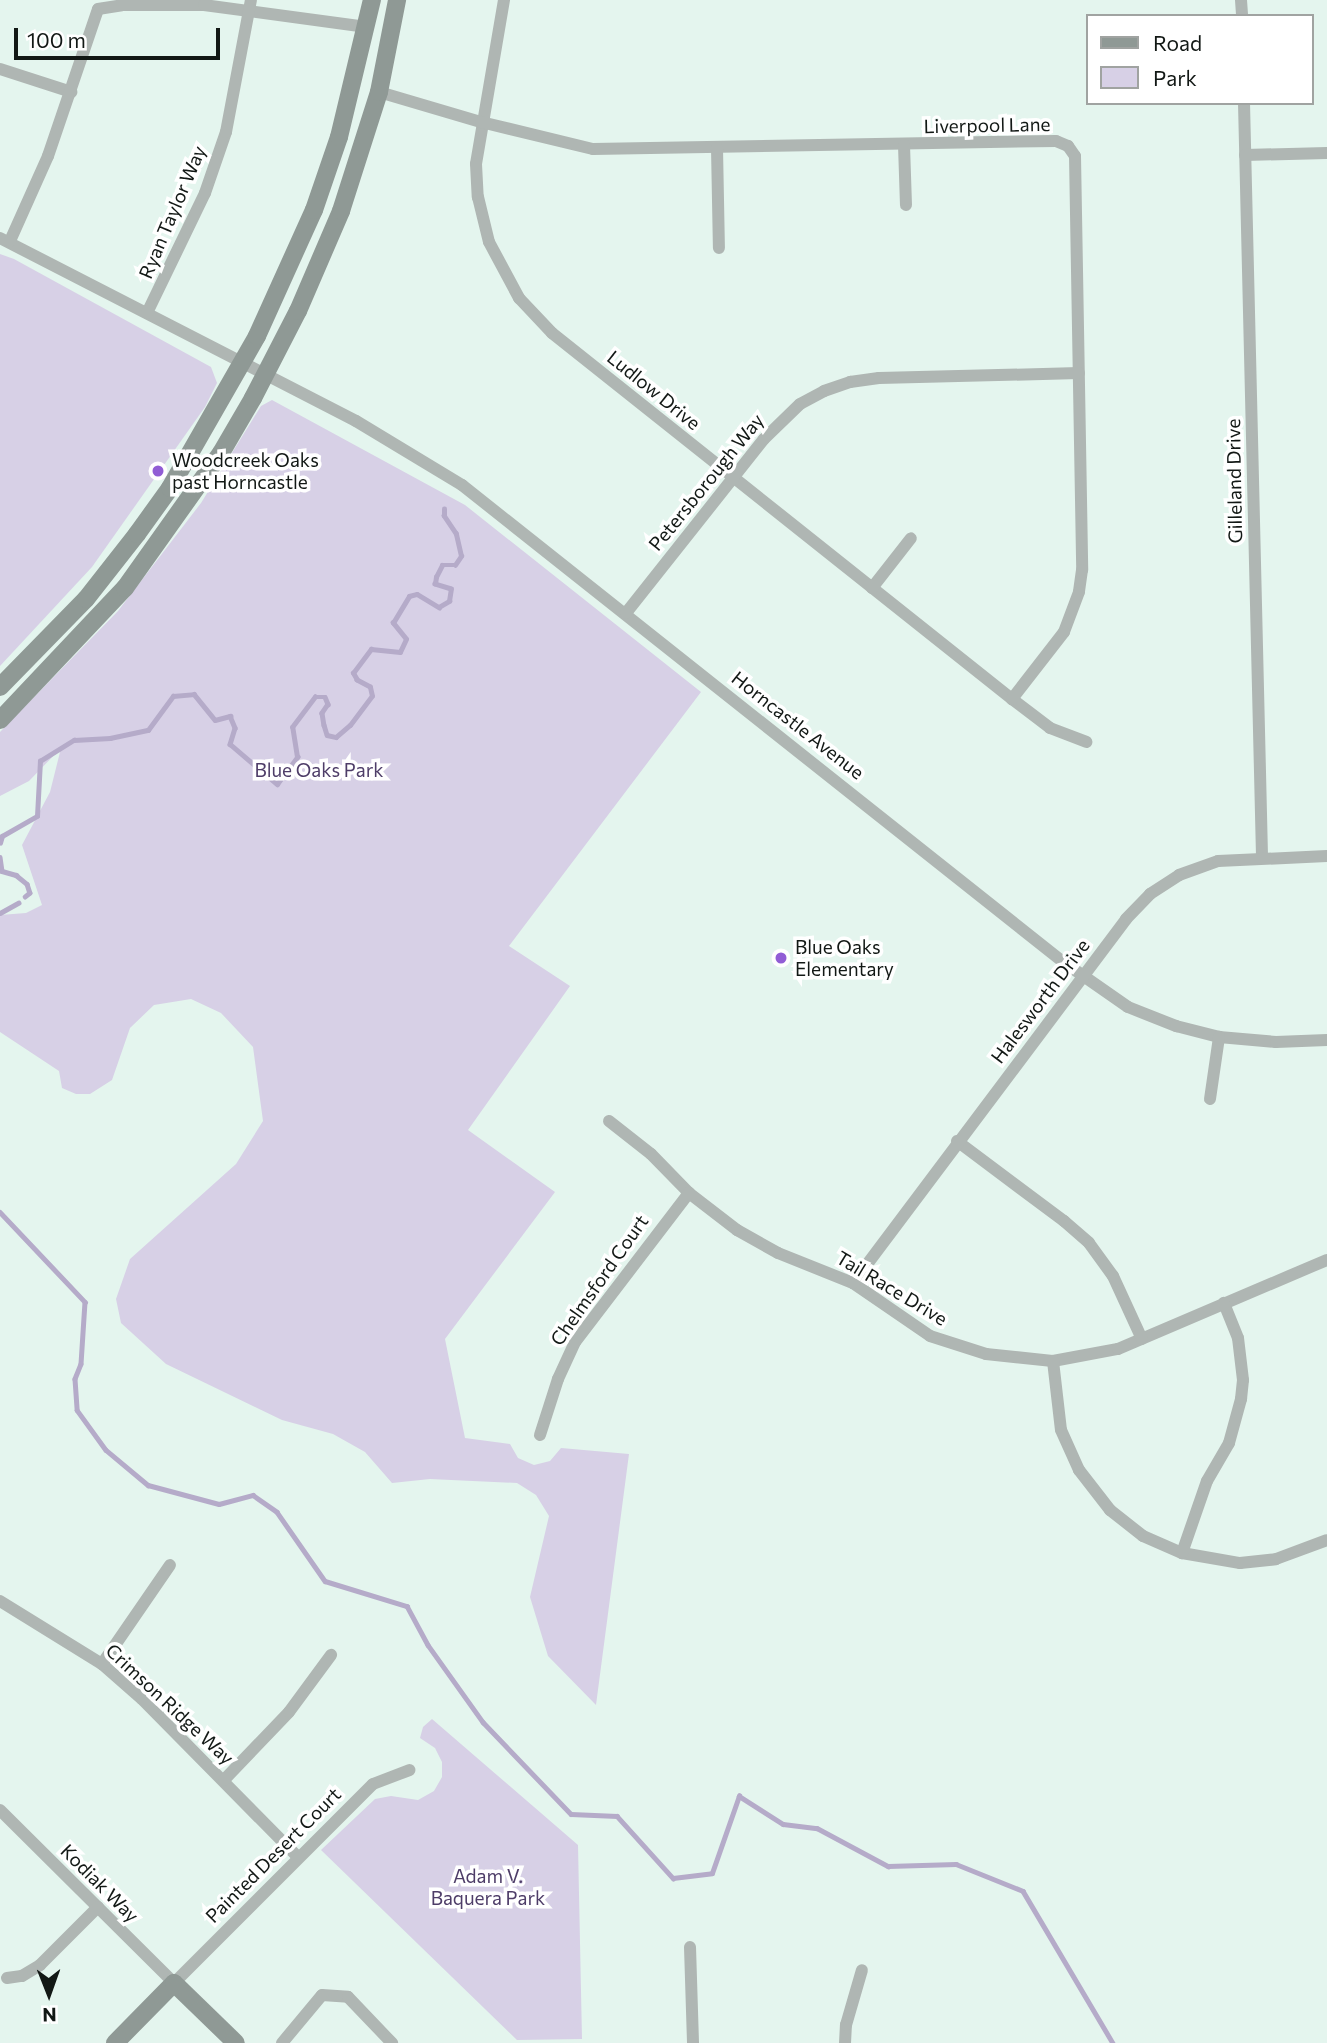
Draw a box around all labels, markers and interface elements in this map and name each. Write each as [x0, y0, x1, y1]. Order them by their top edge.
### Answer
scale bar [18, 14, 224, 58]
legend [1086, 14, 1313, 105]
text: 100 m [27, 27, 86, 52]
text: Road [1153, 30, 1202, 55]
text: Park [1153, 65, 1197, 90]
street label: Liverpool Lane [923, 112, 1051, 138]
street label: Ryan Taylor Way [134, 142, 210, 282]
street label: Ludlow Drive [603, 346, 705, 434]
street label: Petersborough Way [644, 409, 768, 555]
street label: Gilleland Drive [1222, 418, 1246, 544]
place label: Woodcreek Oaks past Horncastle [172, 449, 319, 493]
marker: Woodcreek Oaks past Horncastle [150, 463, 166, 479]
street label: Horncastle Avenue [727, 666, 869, 784]
park label: Blue Oaks Park [254, 759, 384, 781]
street label: Halesworth Drive [986, 934, 1094, 1068]
place label: Blue Oaks Elementary [795, 936, 894, 980]
marker: Blue Oaks Elementary [773, 950, 789, 966]
street label: Chelmsford Court [545, 1210, 653, 1350]
street label: Tail Race Drive [832, 1246, 952, 1330]
street label: Crimson Ridge Way [101, 1639, 239, 1769]
street label: Painted Desert Court [201, 1783, 345, 1927]
street label: Kodiak Way [56, 1839, 144, 1927]
park label: Adam V. Baquera Park [431, 1865, 545, 1909]
north arrow [14, 1959, 84, 2029]
text: N [42, 2004, 57, 2027]

